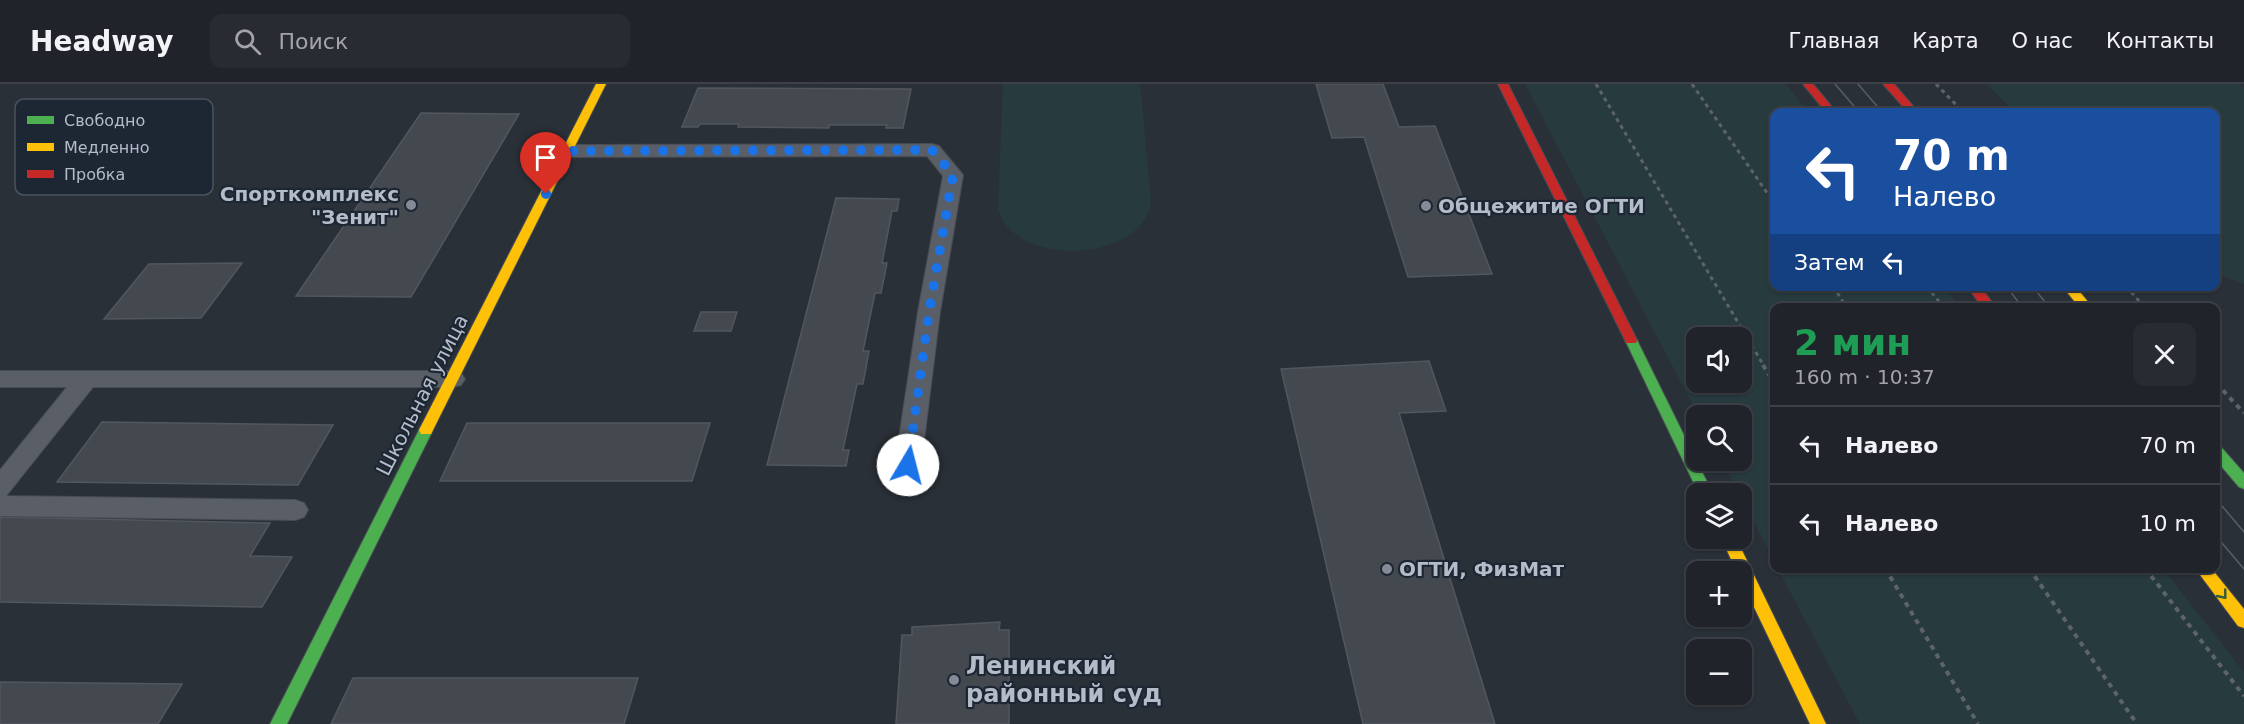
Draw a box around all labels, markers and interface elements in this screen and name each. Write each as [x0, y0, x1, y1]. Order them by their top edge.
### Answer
search box [210, 14, 630, 68]
text: Headway [30, 25, 174, 58]
icon: search [231, 25, 264, 58]
text: Поиск [279, 29, 348, 54]
text: Главная [1789, 29, 1879, 53]
text: Карта [1912, 29, 1979, 53]
text: О нас [2012, 29, 2073, 53]
text: Контакты [2106, 29, 2214, 53]
legend [15, 99, 213, 195]
text: Свободно [64, 111, 145, 130]
text: 70 m [1893, 131, 2010, 180]
pin [520, 132, 571, 194]
icon: left [1794, 132, 1872, 210]
text: Медленно [64, 138, 150, 157]
icon: arrive [529, 141, 562, 174]
text: Пробка [64, 165, 125, 184]
text: Налево [1893, 181, 1996, 212]
place label: Спорткомплекс "Зенит" [220, 182, 399, 229]
place label: Общежитие ОГТИ [1438, 194, 1645, 218]
marker: Спорткомплекс "Зенит" [404, 198, 418, 212]
marker: Общежитие ОГТИ [1419, 199, 1433, 213]
icon: left [1877, 246, 1910, 279]
text: Затем [1794, 250, 1865, 275]
street label: Школьная улица [371, 310, 473, 480]
text: 2 мин [1794, 322, 1911, 363]
button: close [2133, 323, 2196, 386]
map controls [1686, 327, 1752, 705]
button: sound [1686, 327, 1752, 393]
text: 160 m · 10:37 [1794, 365, 1935, 389]
button: search [1686, 405, 1752, 471]
icon: left [1794, 429, 1827, 462]
position arrow [876, 433, 940, 497]
text: Налево [1845, 433, 1938, 458]
text: 70 m [2140, 433, 2196, 458]
button: layers [1686, 483, 1752, 549]
icon: left [1794, 507, 1827, 540]
text: Налево [1845, 511, 1938, 536]
text: 10 m [2140, 511, 2196, 536]
place label: ОГТИ, ФизМат [1399, 557, 1565, 581]
button: + [1686, 561, 1752, 627]
marker: ОГТИ, ФизМат [1380, 562, 1394, 576]
one-way arrow [2215, 588, 2226, 599]
button: − [1686, 639, 1752, 705]
place label: Ленинский районный суд [966, 652, 1162, 708]
marker: Ленинский районный суд [947, 673, 961, 687]

